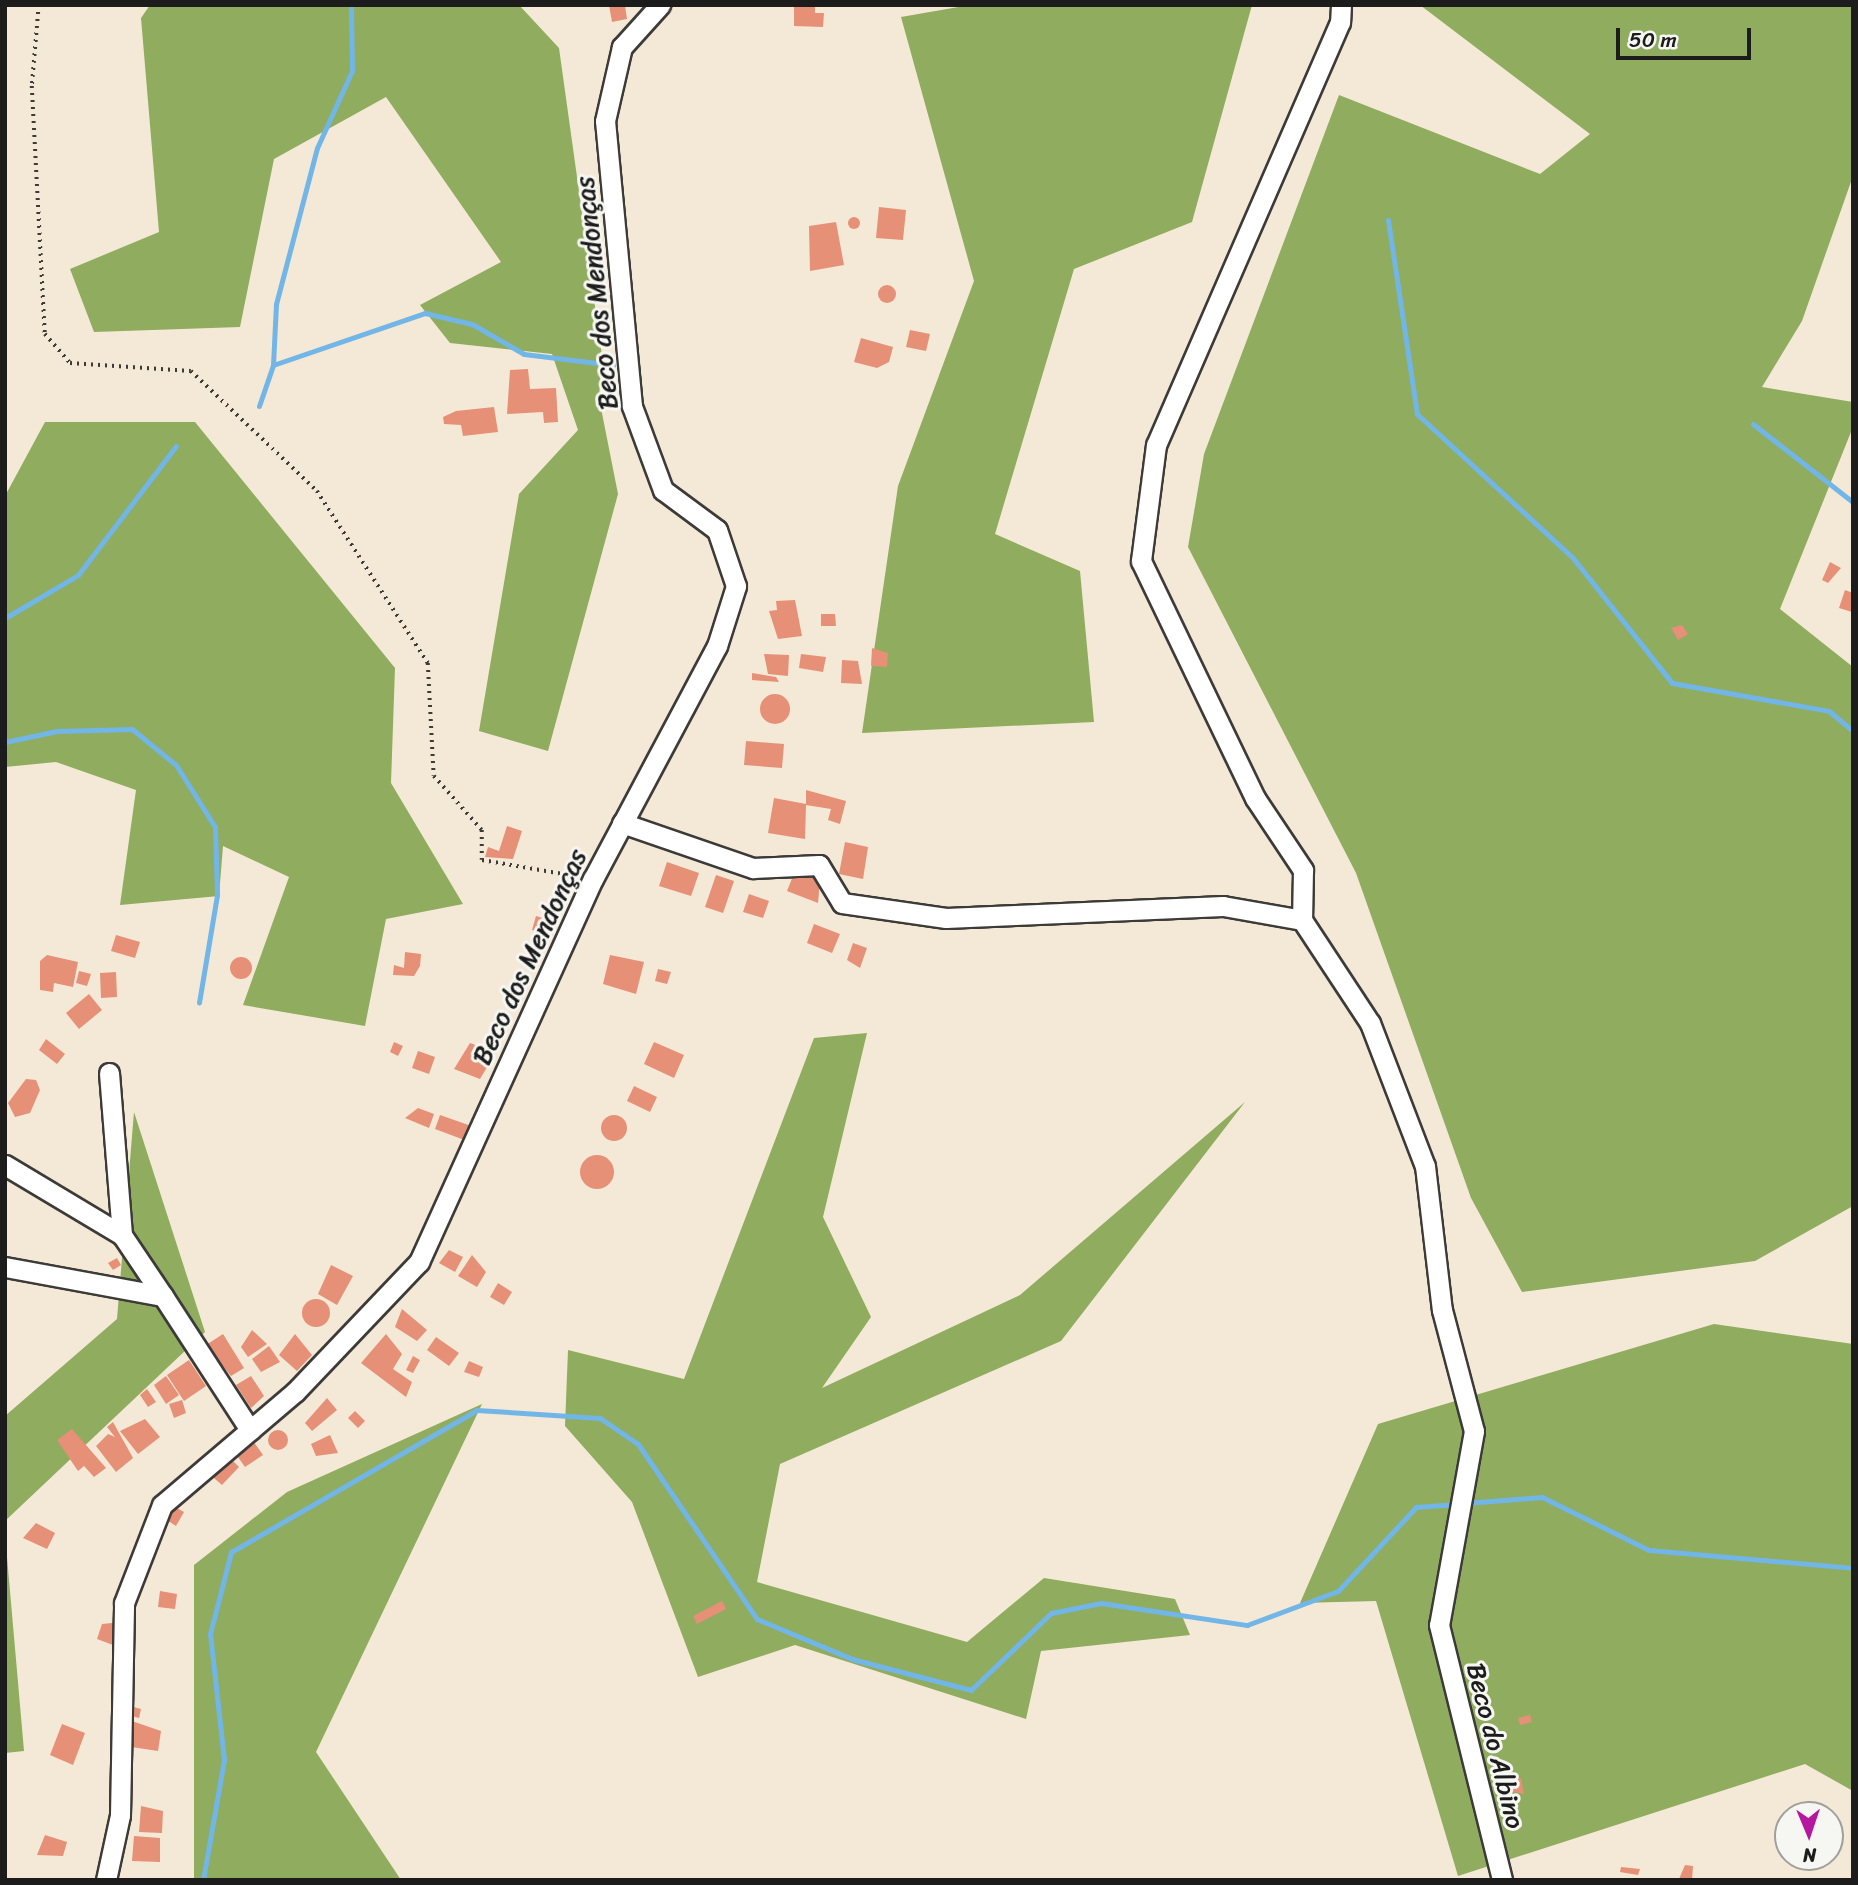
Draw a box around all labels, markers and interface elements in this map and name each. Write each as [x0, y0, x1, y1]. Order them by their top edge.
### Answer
scale bar [1620, 14, 1755, 58]
text: 50 m [1629, 21, 1677, 59]
street label: Beco dos Mendonças [569, 174, 625, 412]
street label: Beco dos Mendonças [466, 843, 594, 1071]
street label: Beco do Albino [1459, 1660, 1531, 1832]
north arrow [1774, 1801, 1844, 1871]
text: N [1803, 1839, 1817, 1872]

